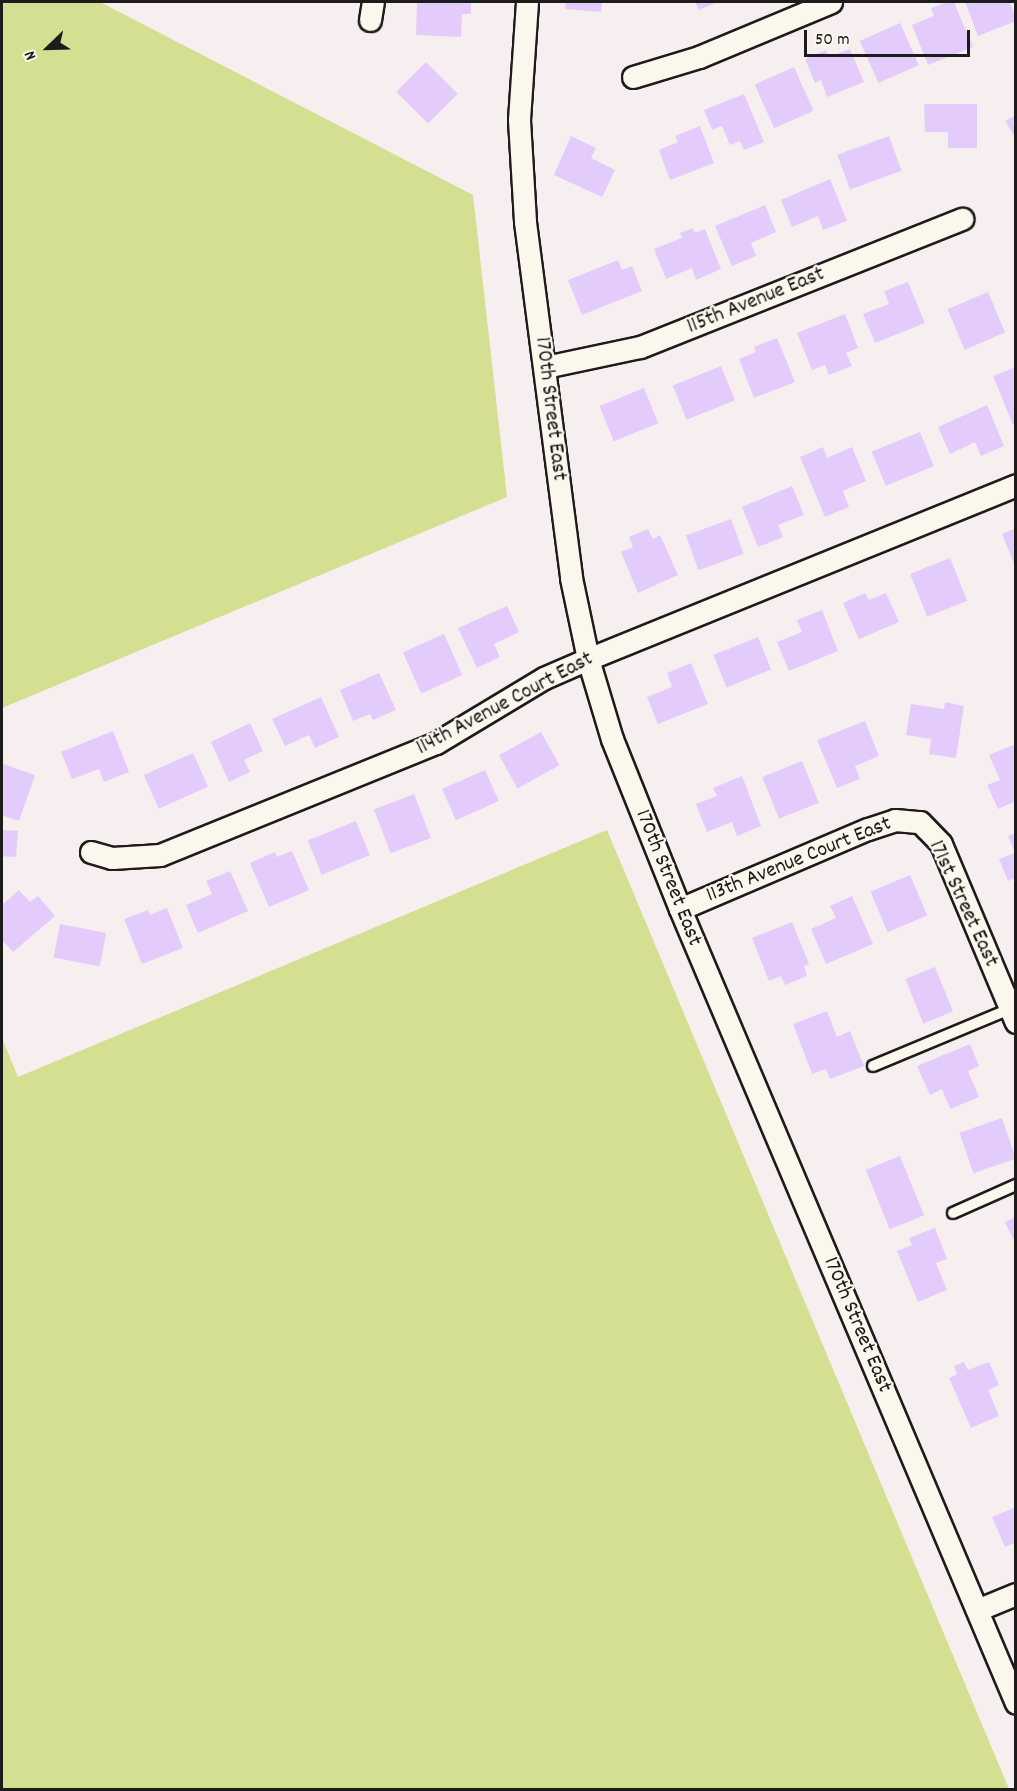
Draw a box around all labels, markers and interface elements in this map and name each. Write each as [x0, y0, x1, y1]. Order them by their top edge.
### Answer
north arrow [18, 18, 78, 78]
scale bar [807, 18, 974, 56]
text: 50 m [815, 28, 850, 53]
text: N [19, 47, 43, 63]
street label: 115th Avenue East [683, 261, 829, 341]
street label: 170th Street East [528, 336, 572, 482]
street label: 114th Avenue Court East [412, 646, 598, 762]
street label: 170th Street East [629, 806, 707, 950]
street label: 113th Avenue Court East [703, 811, 895, 909]
street label: 171st Street East [922, 836, 1004, 972]
street label: 170th Street East [817, 1253, 897, 1397]

